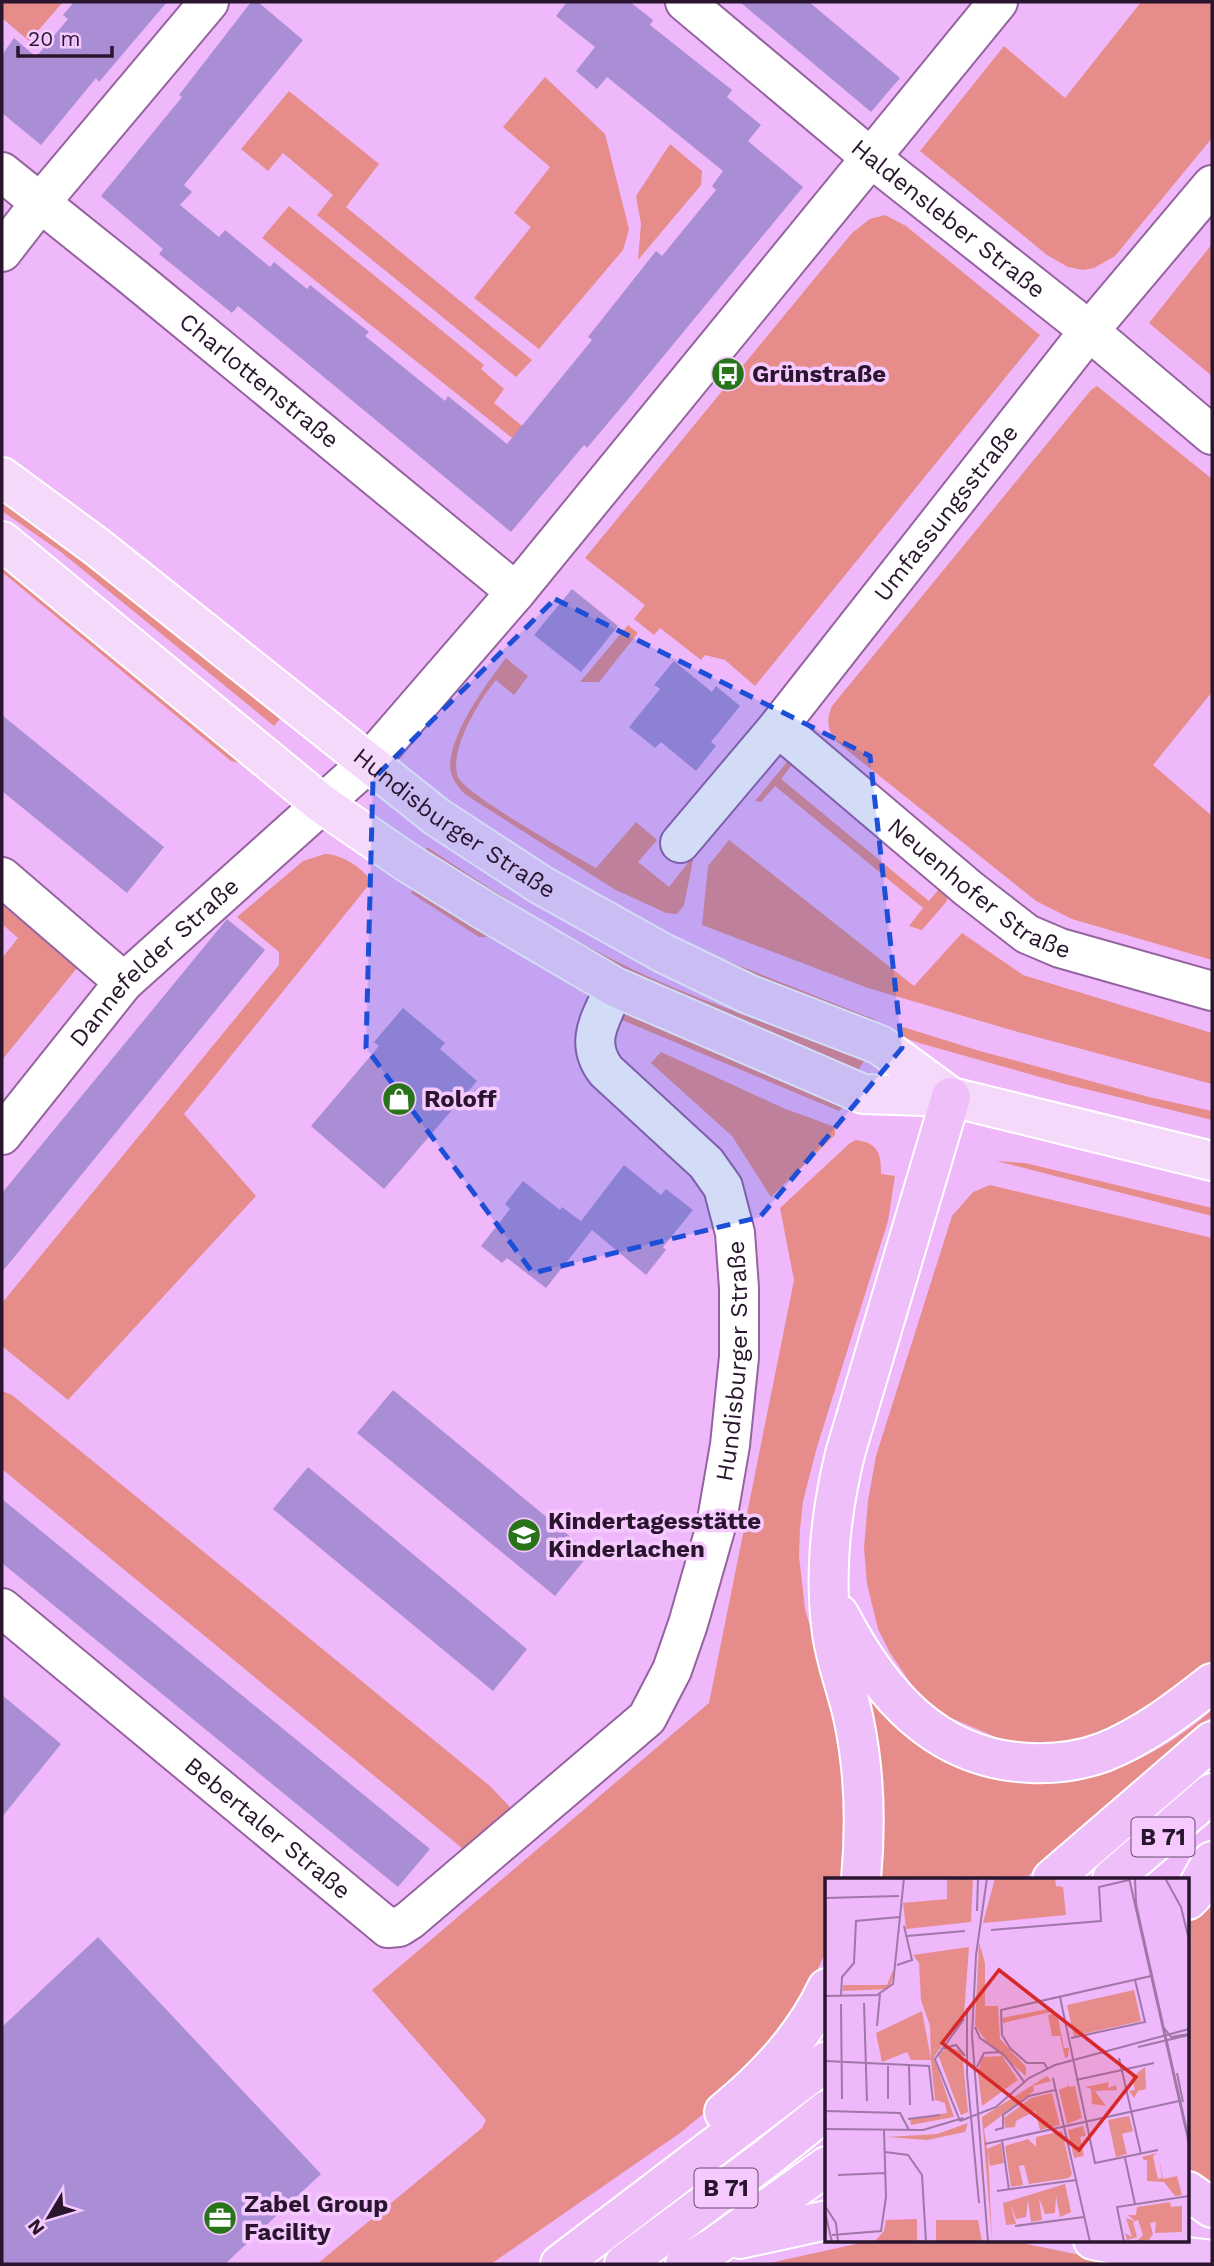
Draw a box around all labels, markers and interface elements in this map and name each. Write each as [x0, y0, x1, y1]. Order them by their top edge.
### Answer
scale bar [18, 14, 112, 58]
text: 20 m [28, 26, 80, 51]
street label: Haldensleber Straße [846, 133, 1051, 304]
street label: Charlottenstraße [174, 307, 344, 454]
bus stop icon: Grünstraße [709, 355, 747, 393]
place label: Grünstraße [752, 360, 886, 388]
street label: Umfassungsstraße [868, 419, 1024, 607]
street label: Hundisburger Straße [348, 742, 560, 904]
street label: Neuenhofer Straße [882, 812, 1073, 964]
street label: Dannefelder Straße [64, 872, 245, 1052]
shop icon: Roloff [380, 1080, 418, 1118]
place label: Roloff [424, 1085, 497, 1113]
street label: Hundisburger Straße [710, 1240, 753, 1483]
place label: Kindertagesstätte Kinderlachen [548, 1507, 761, 1563]
school or university icon: Kindertagesstätte Kinderlachen [505, 1516, 543, 1554]
street label: Bebertaler Straße [179, 1751, 356, 1905]
road number: B 71 [1132, 1818, 1194, 1856]
inset map [825, 1878, 1190, 2242]
road number: B 71 [694, 2168, 758, 2208]
north arrow [14, 2182, 84, 2252]
place label: Zabel Group Facility [244, 2190, 388, 2246]
office icon: Zabel Group Facility [201, 2199, 239, 2237]
text: N [23, 2215, 49, 2240]

